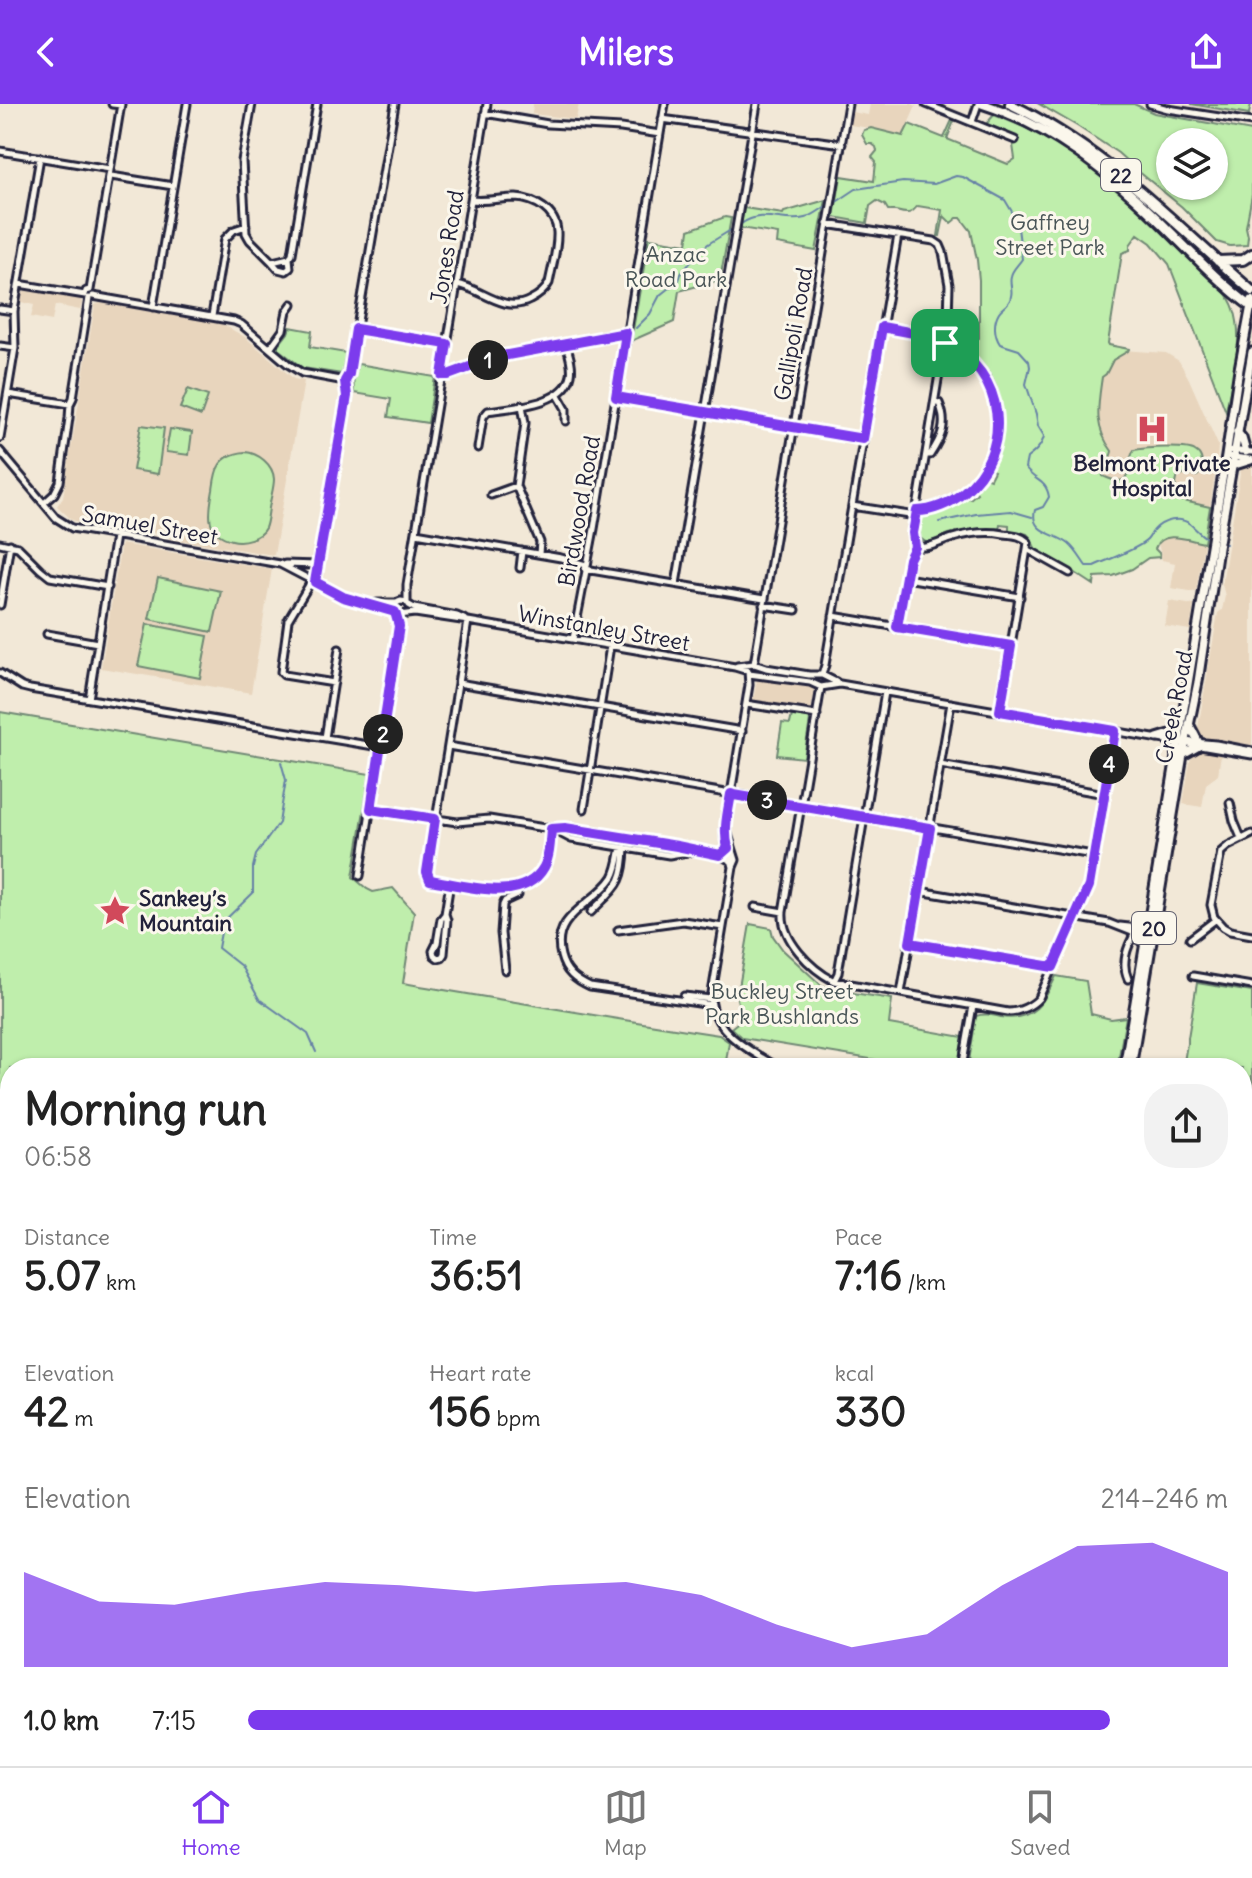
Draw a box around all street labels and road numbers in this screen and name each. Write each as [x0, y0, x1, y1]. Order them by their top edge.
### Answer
road number: 22 [1101, 159, 1141, 191]
street label: Jones Road [424, 188, 470, 306]
street label: Gallipoli Road [768, 265, 819, 403]
street label: Birdwood Road [552, 433, 606, 589]
street label: Samuel Street [80, 499, 220, 551]
street label: Winstanley Street [516, 599, 692, 657]
street label: Creek Road [1149, 648, 1199, 766]
road number: 20 [1132, 912, 1176, 944]

